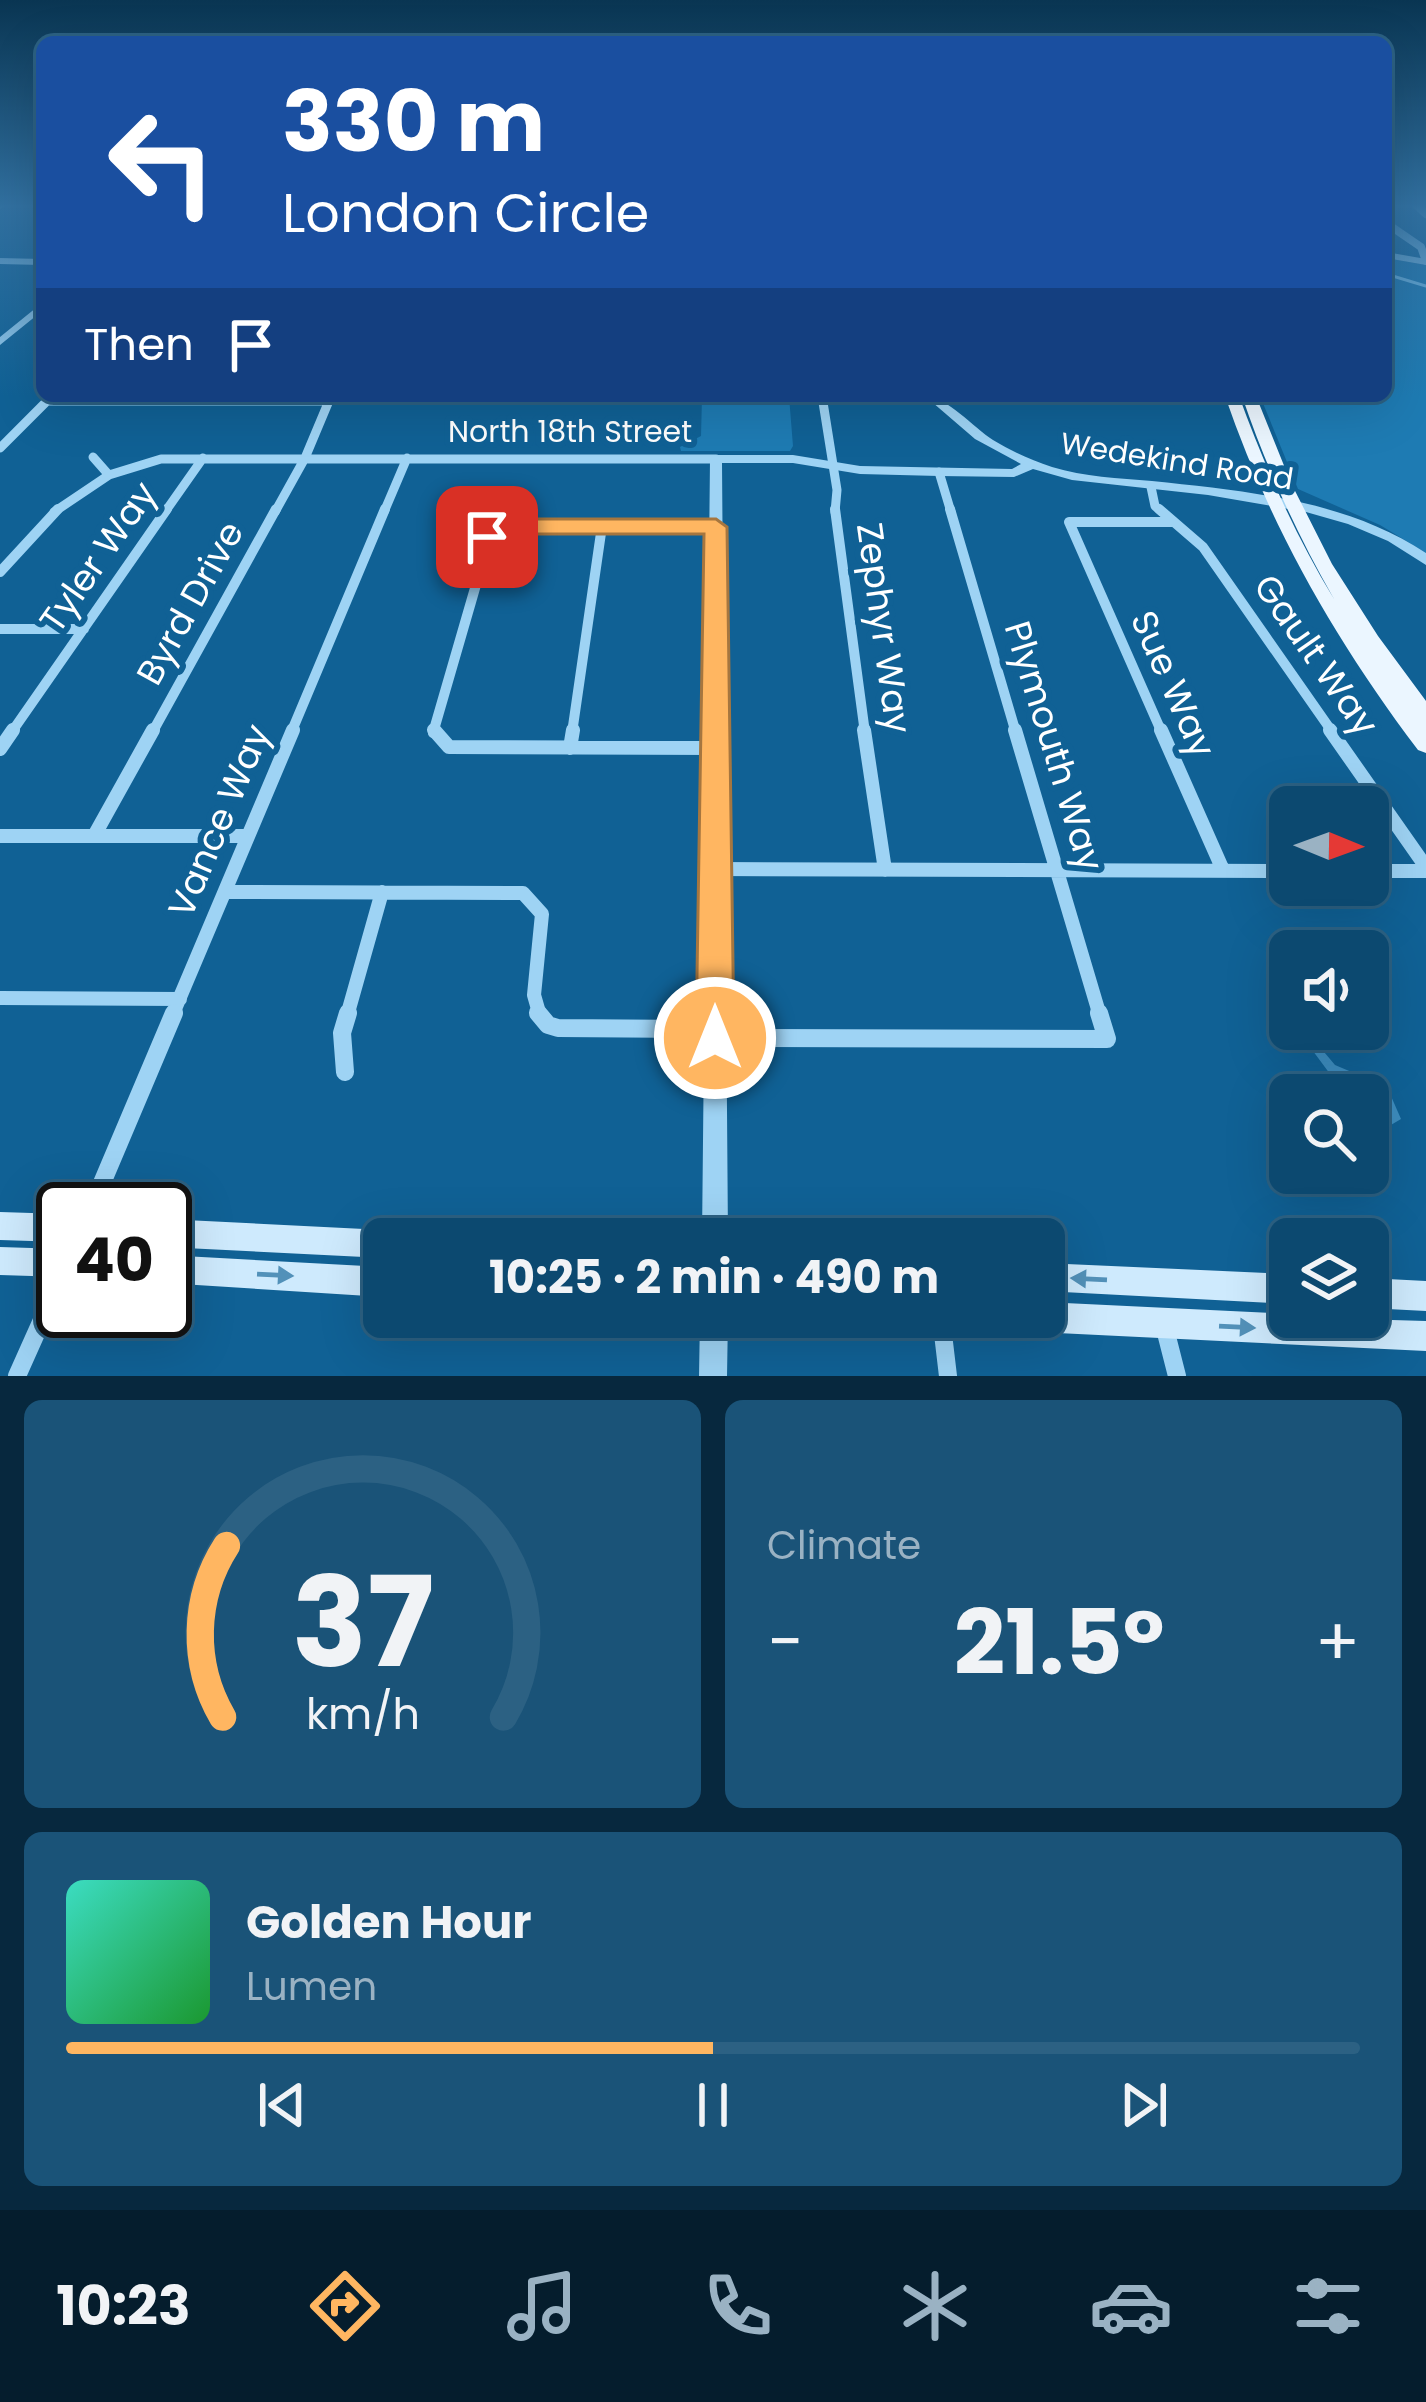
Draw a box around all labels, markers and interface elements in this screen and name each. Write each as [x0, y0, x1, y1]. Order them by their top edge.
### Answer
text: 330 m [282, 63, 545, 180]
icon: left [84, 84, 240, 240]
text: London Circle [282, 175, 649, 251]
icon: arrive [218, 312, 284, 378]
text: Then [84, 313, 194, 376]
street label: North 18th Street [448, 410, 692, 453]
street label: Wedekind Road [1058, 421, 1296, 501]
street label: Tyler Way [27, 471, 169, 643]
pin [436, 486, 538, 588]
icon: arrive [454, 504, 520, 570]
street label: Byrd Drive [124, 512, 256, 694]
street label: Zephyr Way [844, 519, 924, 737]
street label: Gault Way [1242, 564, 1390, 746]
street label: Sue Way [1118, 602, 1228, 766]
street label: Plymouth Way [992, 615, 1116, 877]
street label: Vance Way [155, 717, 283, 925]
north arrow [1269, 786, 1389, 906]
map controls [1269, 786, 1389, 1338]
button: sound [1269, 930, 1389, 1050]
position arrow [652, 975, 778, 1101]
button: search [1269, 1074, 1389, 1194]
speed limit sign: 40 [36, 1182, 192, 1338]
button: layers [1269, 1218, 1389, 1338]
text: 10:25 · 2 min · 490 m [489, 1246, 939, 1309]
one-way arrow [256, 1266, 294, 1285]
one-way arrow [1069, 1269, 1107, 1288]
one-way arrow [1219, 1318, 1257, 1337]
text: Climate [767, 1518, 921, 1573]
text: 37 [291, 1535, 434, 1710]
text: 21.5° [954, 1579, 1165, 1706]
text: − [767, 1596, 803, 1688]
text: + [1315, 1596, 1360, 1688]
text: km/h [305, 1684, 420, 1744]
text: Golden Hour [246, 1891, 532, 1954]
text: Lumen [246, 1959, 377, 2014]
icon: previous [249, 2072, 315, 2138]
icon: pause [680, 2072, 746, 2138]
icon: next [1111, 2072, 1177, 2138]
icon: directions [303, 2264, 387, 2348]
icon: music [500, 2264, 584, 2348]
icon: phone [696, 2264, 780, 2348]
icon: climate [893, 2264, 977, 2348]
icon: car [1089, 2264, 1173, 2348]
icon: filters [1286, 2264, 1370, 2348]
text: 10:23 [56, 2268, 191, 2344]

